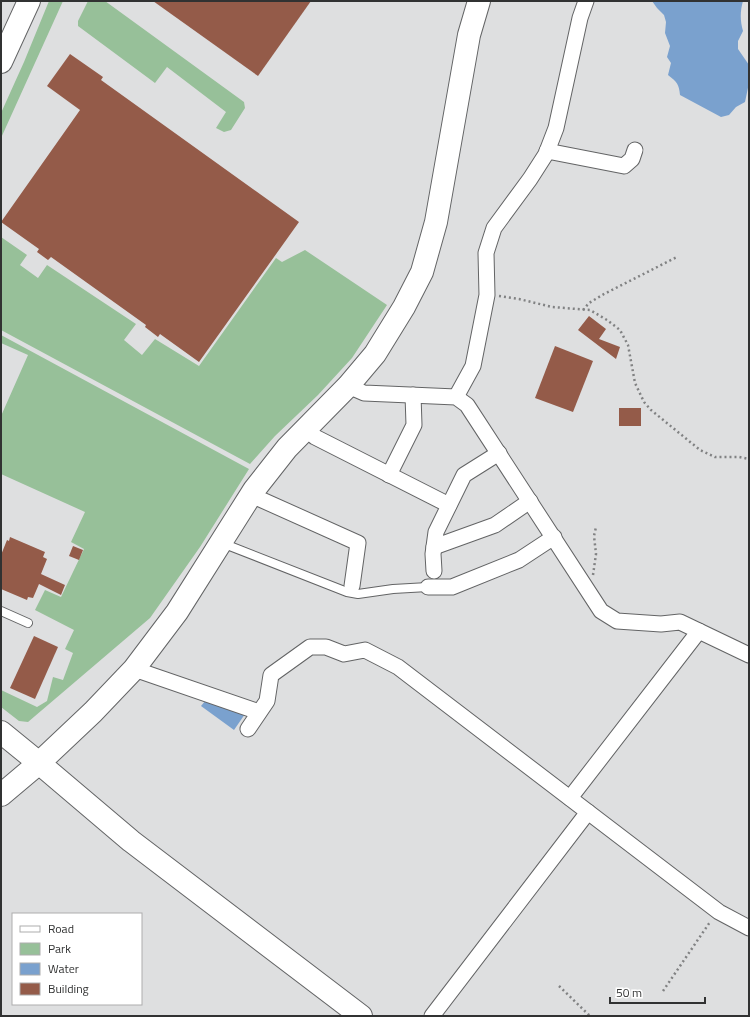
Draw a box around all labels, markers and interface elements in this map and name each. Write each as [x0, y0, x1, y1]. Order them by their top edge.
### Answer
legend [12, 913, 142, 1005]
text: Road [48, 919, 74, 938]
text: Park [48, 939, 71, 958]
text: Water [48, 959, 79, 978]
text: Building [48, 979, 89, 998]
scale bar [610, 979, 705, 1005]
text: 50 m [616, 983, 642, 1002]

